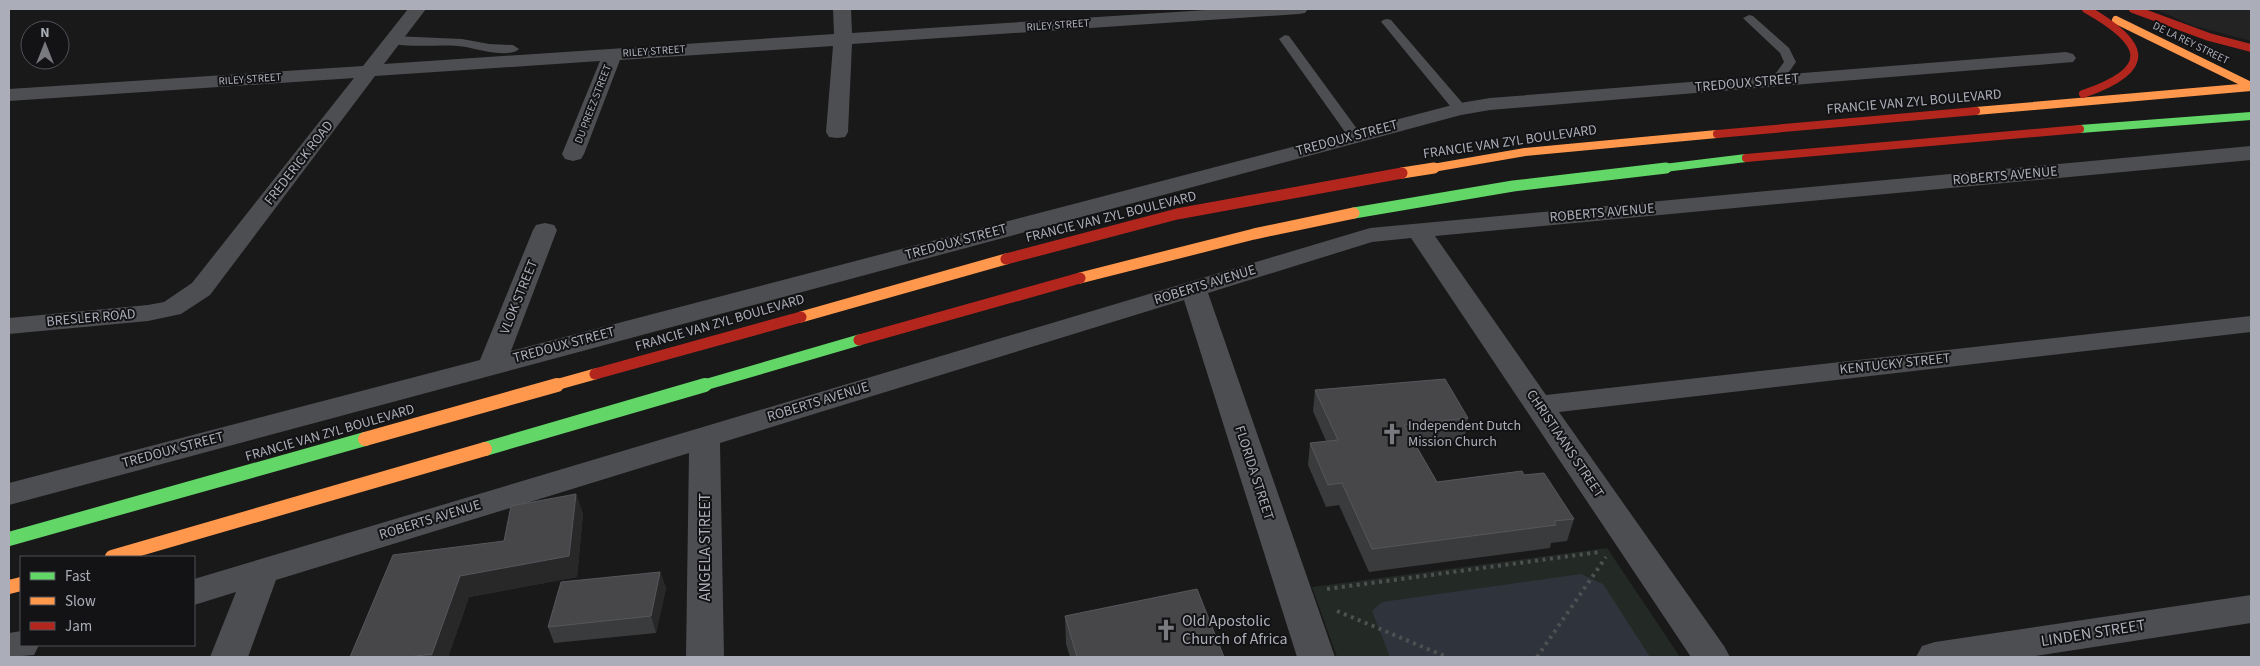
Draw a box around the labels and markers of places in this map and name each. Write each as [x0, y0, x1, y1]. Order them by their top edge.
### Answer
place label: Independent Dutch Mission Church [1408, 416, 1521, 452]
church icon: Independent Dutch Mission Church [1379, 421, 1405, 447]
place label: Old Apostolic Church of Africa [1182, 610, 1288, 650]
church icon: Old Apostolic Church of Africa [1153, 617, 1179, 643]

